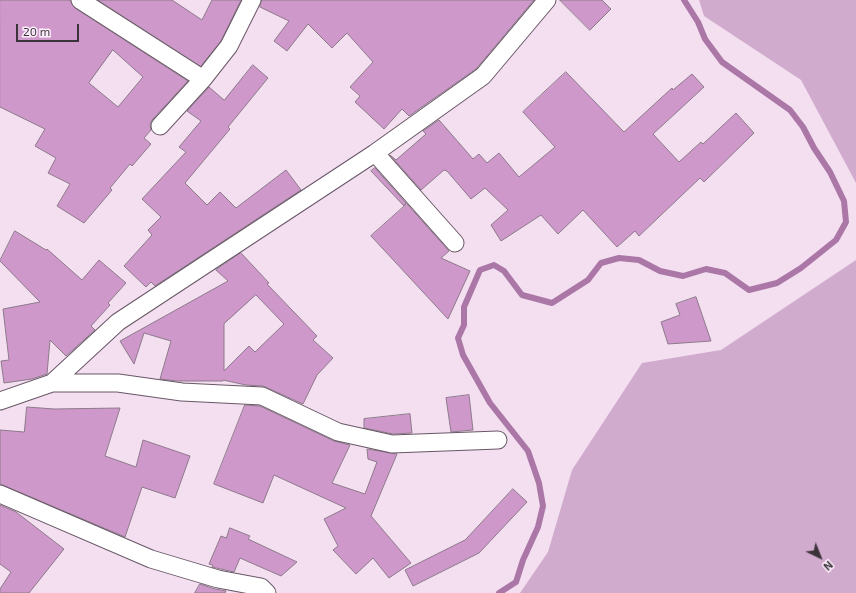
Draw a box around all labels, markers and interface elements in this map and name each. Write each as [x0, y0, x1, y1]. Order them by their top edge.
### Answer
scale bar [18, 16, 81, 42]
text: 20 m [23, 24, 50, 38]
north arrow [800, 537, 840, 577]
text: N [821, 559, 836, 574]

